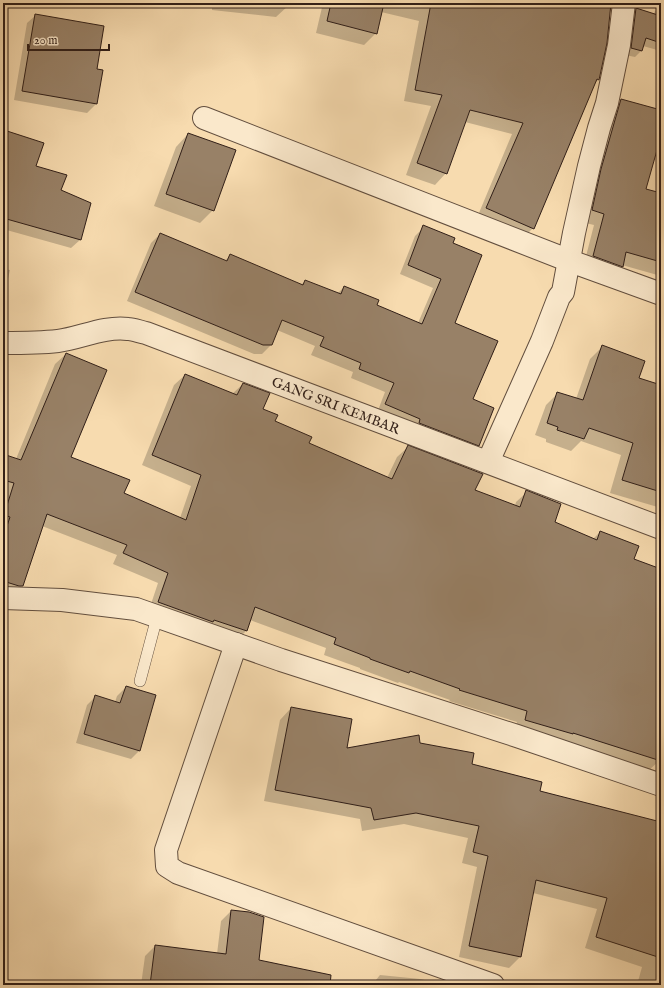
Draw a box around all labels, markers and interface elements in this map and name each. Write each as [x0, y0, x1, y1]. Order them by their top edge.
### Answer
scale bar [28, 26, 109, 52]
text: 20 m [34, 33, 57, 48]
street label: GANG SRI KEMBAR [269, 373, 403, 439]

